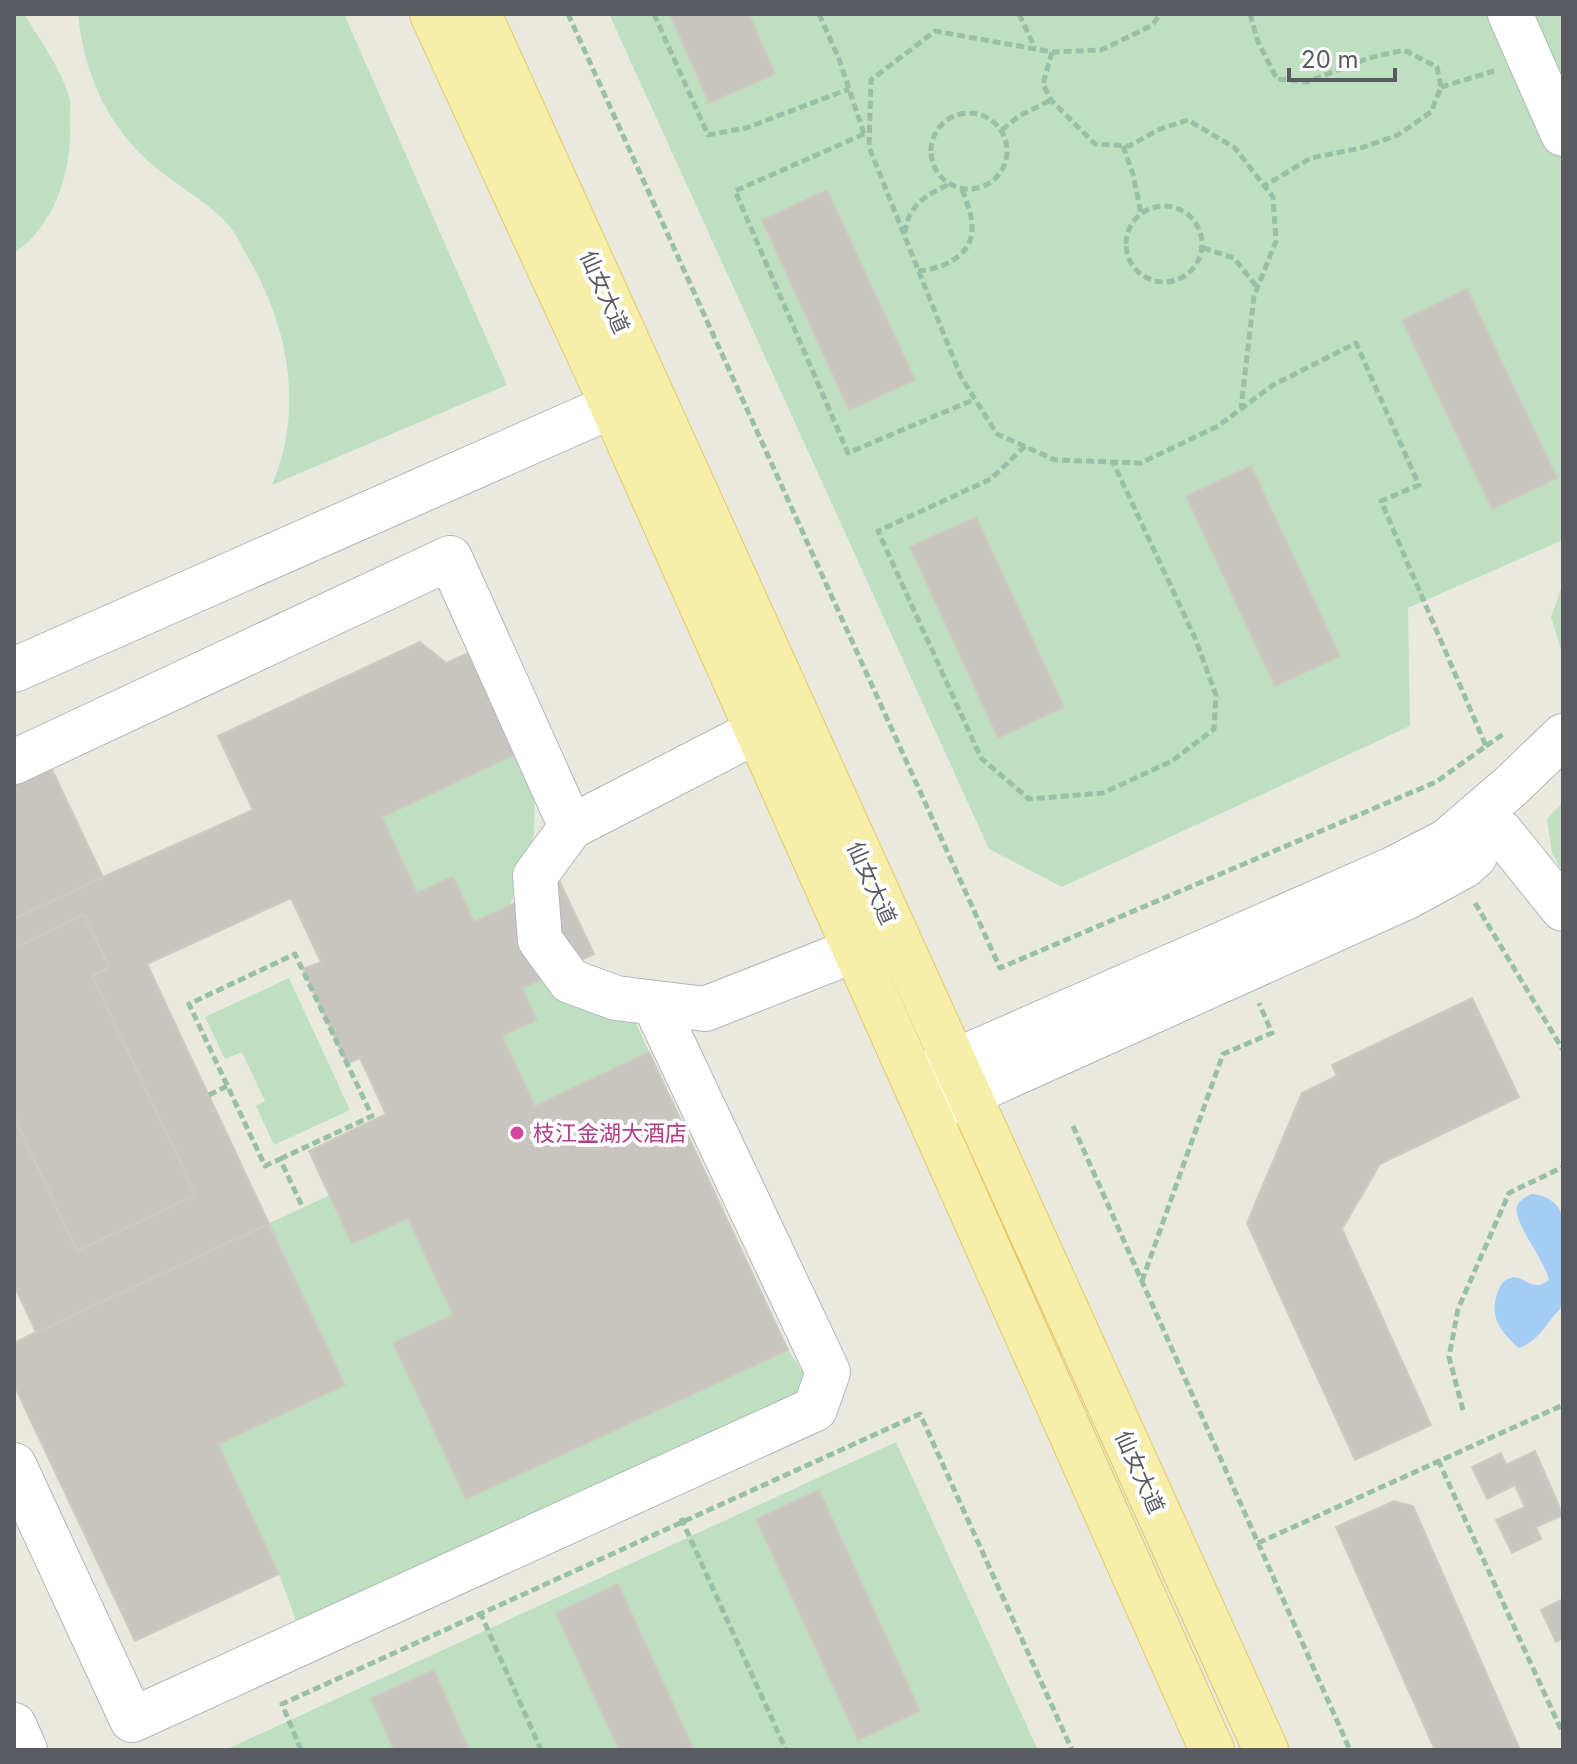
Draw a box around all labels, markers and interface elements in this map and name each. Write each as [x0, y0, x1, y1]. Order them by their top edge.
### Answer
scale bar [1289, 32, 1395, 82]
text: 20 m [1301, 45, 1359, 74]
street label: 仙女大道 [575, 247, 635, 337]
street label: 仙女大道 [842, 838, 902, 928]
place label: 枝江金湖大酒店 [533, 1120, 687, 1146]
marker: 枝江金湖大酒店 [508, 1124, 526, 1142]
street label: 仙女大道 [1110, 1427, 1170, 1517]

